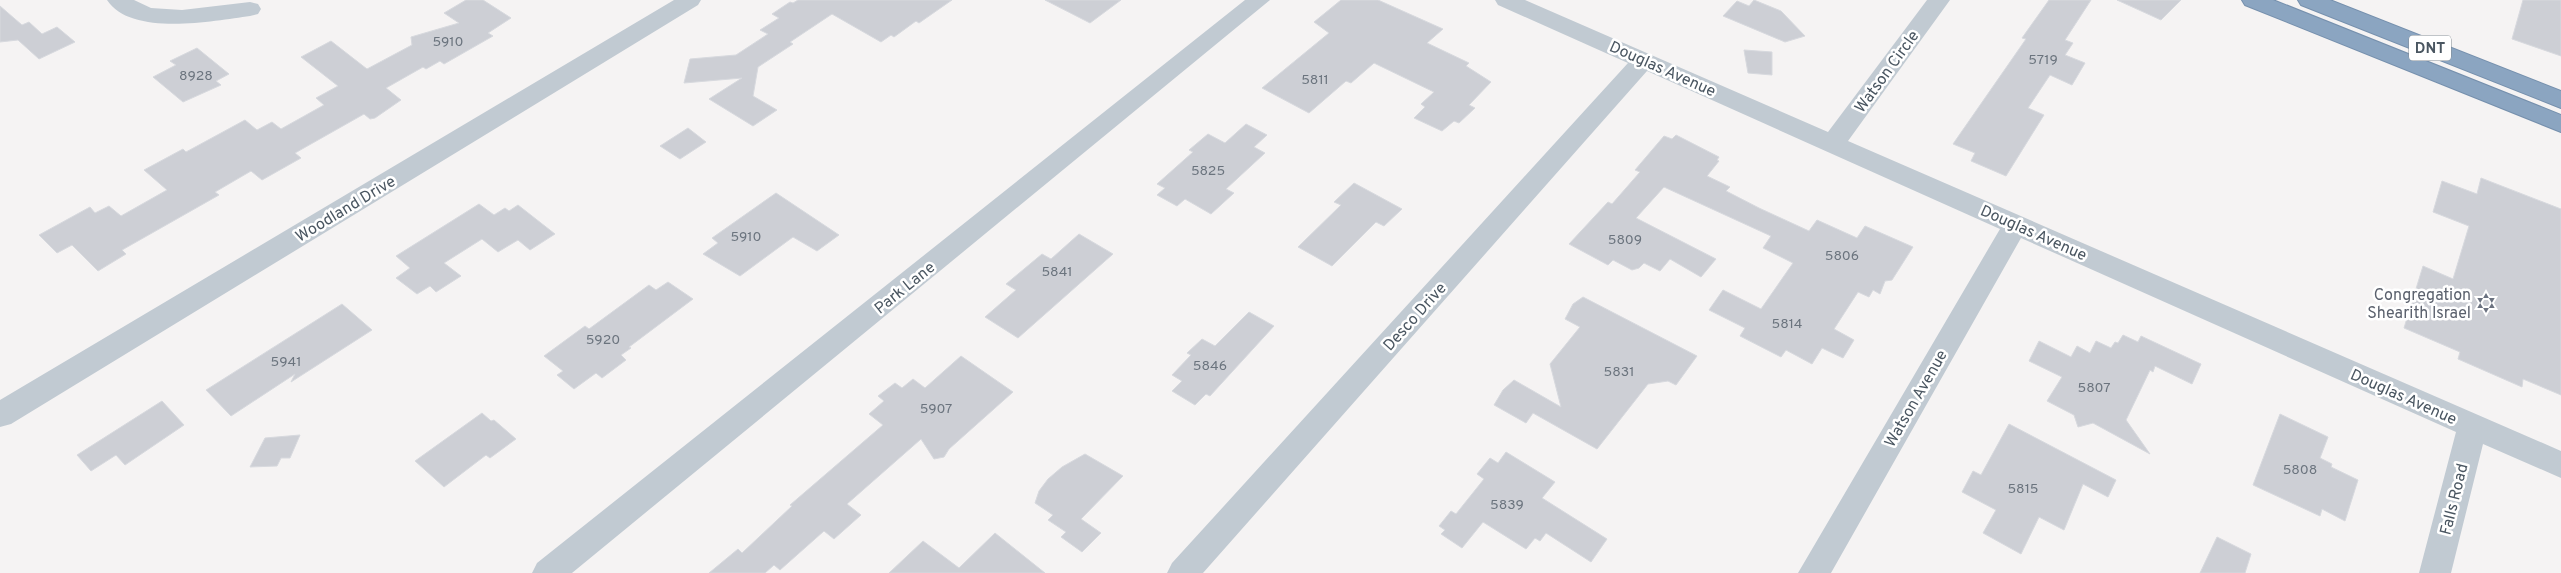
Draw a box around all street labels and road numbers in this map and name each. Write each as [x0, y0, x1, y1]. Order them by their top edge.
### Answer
street label: Watson Circle [1851, 27, 1924, 117]
road number: DNT [2409, 36, 2451, 60]
street label: Douglas Avenue [1606, 37, 1718, 102]
street label: Woodland Drive [292, 172, 400, 247]
street label: Douglas Avenue [1977, 201, 2089, 266]
street label: Park Lane [871, 258, 940, 319]
street label: Desco Drive [1380, 279, 1451, 356]
street label: Watson Avenue [1881, 347, 1953, 451]
street label: Douglas Avenue [2347, 365, 2459, 430]
street label: Falls Road [2436, 462, 2473, 537]

